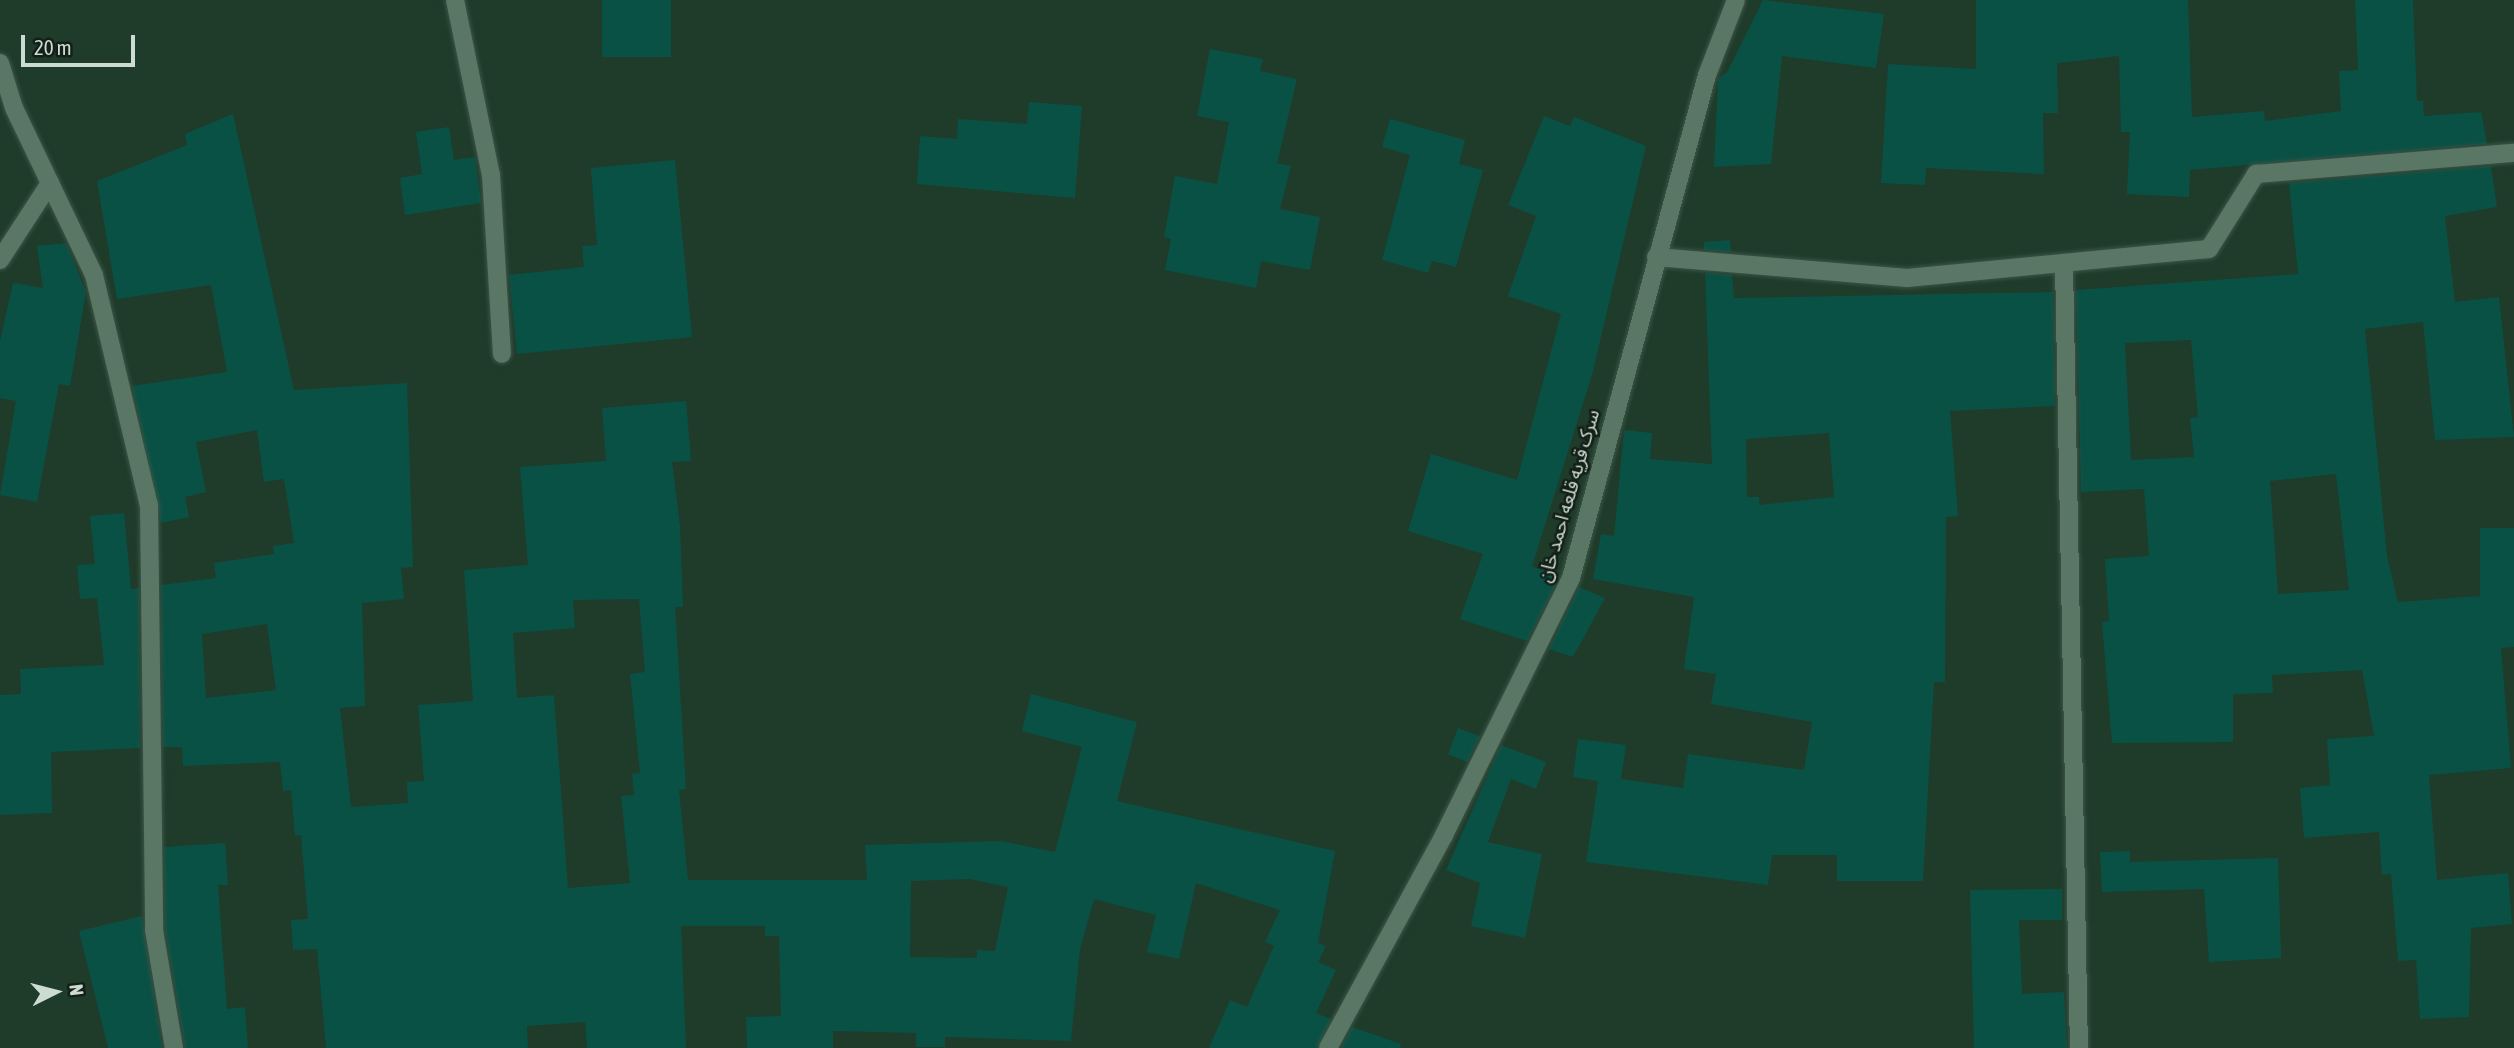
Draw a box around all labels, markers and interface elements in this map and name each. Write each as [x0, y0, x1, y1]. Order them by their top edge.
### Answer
scale bar [24, 21, 138, 65]
text: 20 m [34, 35, 72, 59]
street label: سرک قریه قلعه احمد خان [1533, 407, 1605, 585]
north arrow [21, 957, 91, 1027]
text: N [65, 983, 88, 997]

